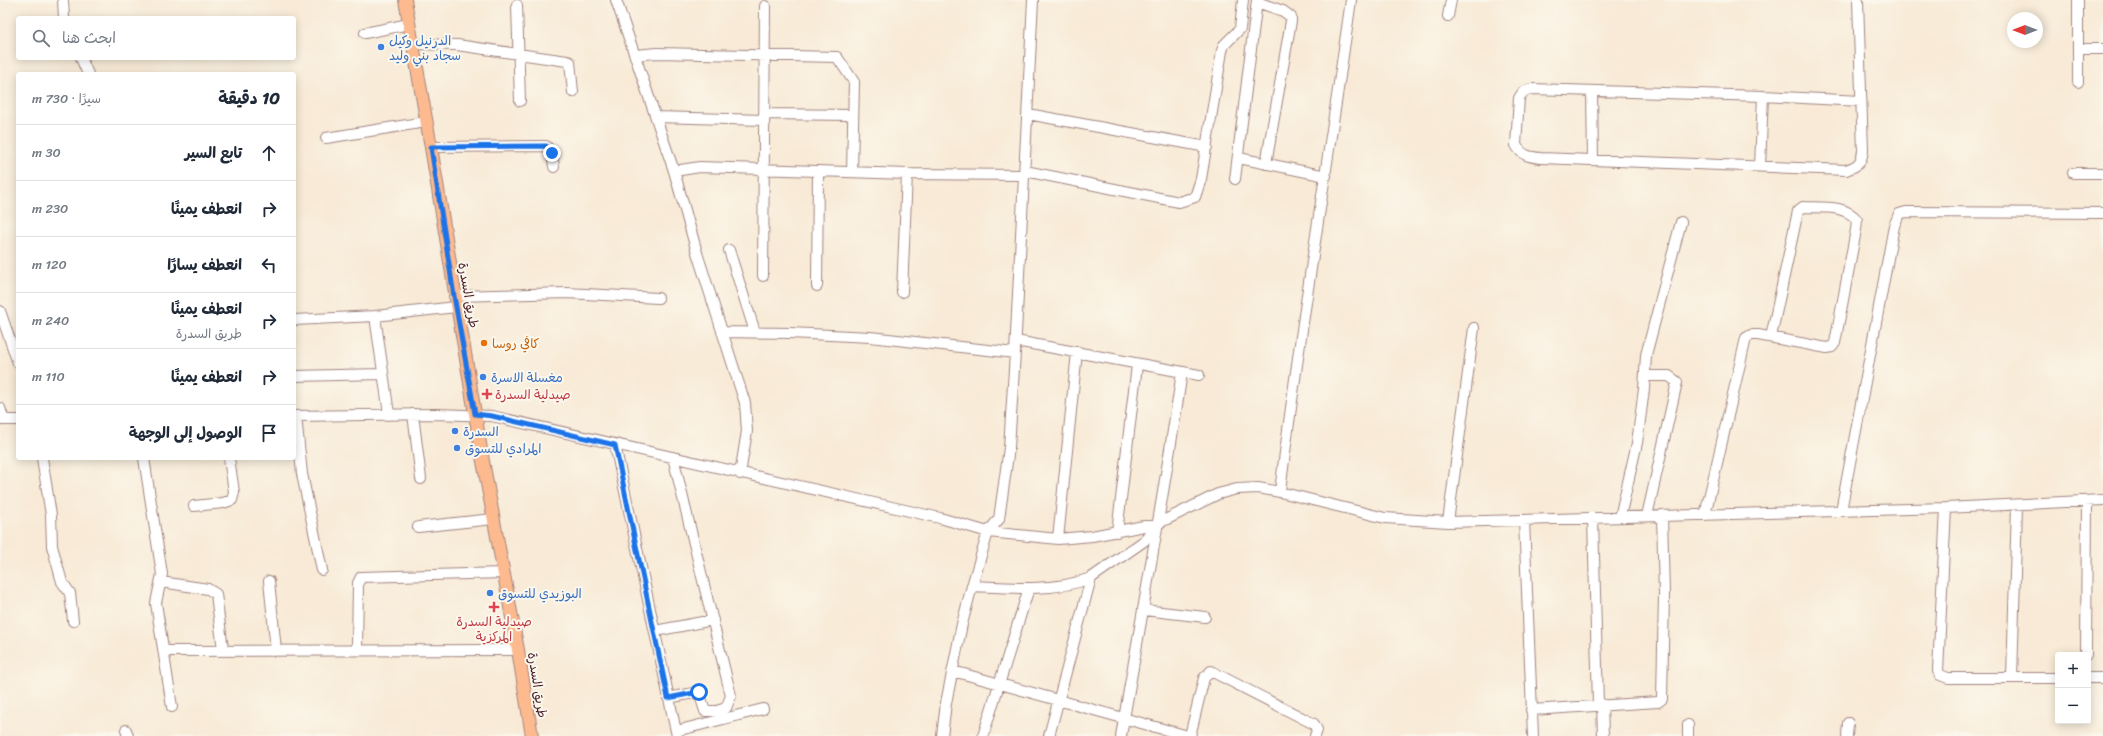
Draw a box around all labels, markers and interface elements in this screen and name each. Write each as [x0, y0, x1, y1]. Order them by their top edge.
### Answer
north arrow [2007, 12, 2043, 48]
search box [16, 16, 296, 60]
text: ابحث هنا [62, 25, 116, 51]
icon: search [30, 27, 52, 49]
place label: الدرنيل وكيل سجاد بني وليد [389, 29, 461, 67]
marker: الدرنيل وكيل سجاد بني وليد [376, 42, 386, 52]
text: 10 دقيقة [218, 83, 280, 113]
text: سيرًا · 730 m [32, 87, 101, 110]
text: تابع السير [185, 140, 242, 166]
text: 30 m [32, 141, 61, 164]
icon: ahead [258, 142, 280, 164]
route end [543, 144, 561, 162]
text: انعطف يمينًا [171, 196, 242, 222]
text: 230 m [32, 197, 68, 220]
icon: right [258, 198, 280, 220]
text: انعطف يسارًا [167, 252, 242, 278]
text: 120 m [32, 253, 67, 276]
icon: left [258, 254, 280, 276]
street label: طريق السدرة [451, 260, 486, 330]
text: انعطف يمينًا [171, 296, 242, 322]
text: 240 m [32, 309, 69, 332]
icon: right [258, 310, 280, 332]
text: طريق السدرة [176, 322, 242, 345]
place label: كافي روسا [492, 332, 540, 355]
marker: كافي روسا [479, 338, 489, 348]
text: انعطف يمينًا [171, 364, 242, 390]
text: 110 m [32, 365, 65, 388]
icon: right [258, 366, 280, 388]
place label: مغسلة الاسرة [491, 366, 563, 389]
marker: مغسلة الاسرة [478, 372, 488, 382]
place label: صيدلية السدرة [495, 383, 571, 406]
marker: صيدلية السدرة [482, 389, 492, 399]
text: الوصول إلى الوجهة [129, 420, 242, 446]
place label: السدرة [463, 420, 499, 443]
icon: arrive [258, 422, 280, 444]
marker: السدرة [450, 426, 460, 436]
place label: المرادي للتسوق [465, 437, 541, 460]
marker: المرادي للتسوق [452, 443, 462, 453]
place label: البوزيدي للتسوق [498, 582, 582, 605]
marker: البوزيدي للتسوق [485, 588, 495, 598]
marker: صيدلية السدرة المركزية [489, 602, 499, 612]
place label: صيدلية السدرة المركزية [456, 610, 532, 648]
street label: طريق السدرة [521, 651, 554, 720]
map controls [2055, 652, 2091, 724]
button: + [2055, 652, 2091, 688]
route start [690, 683, 708, 701]
button: − [2055, 688, 2091, 724]

